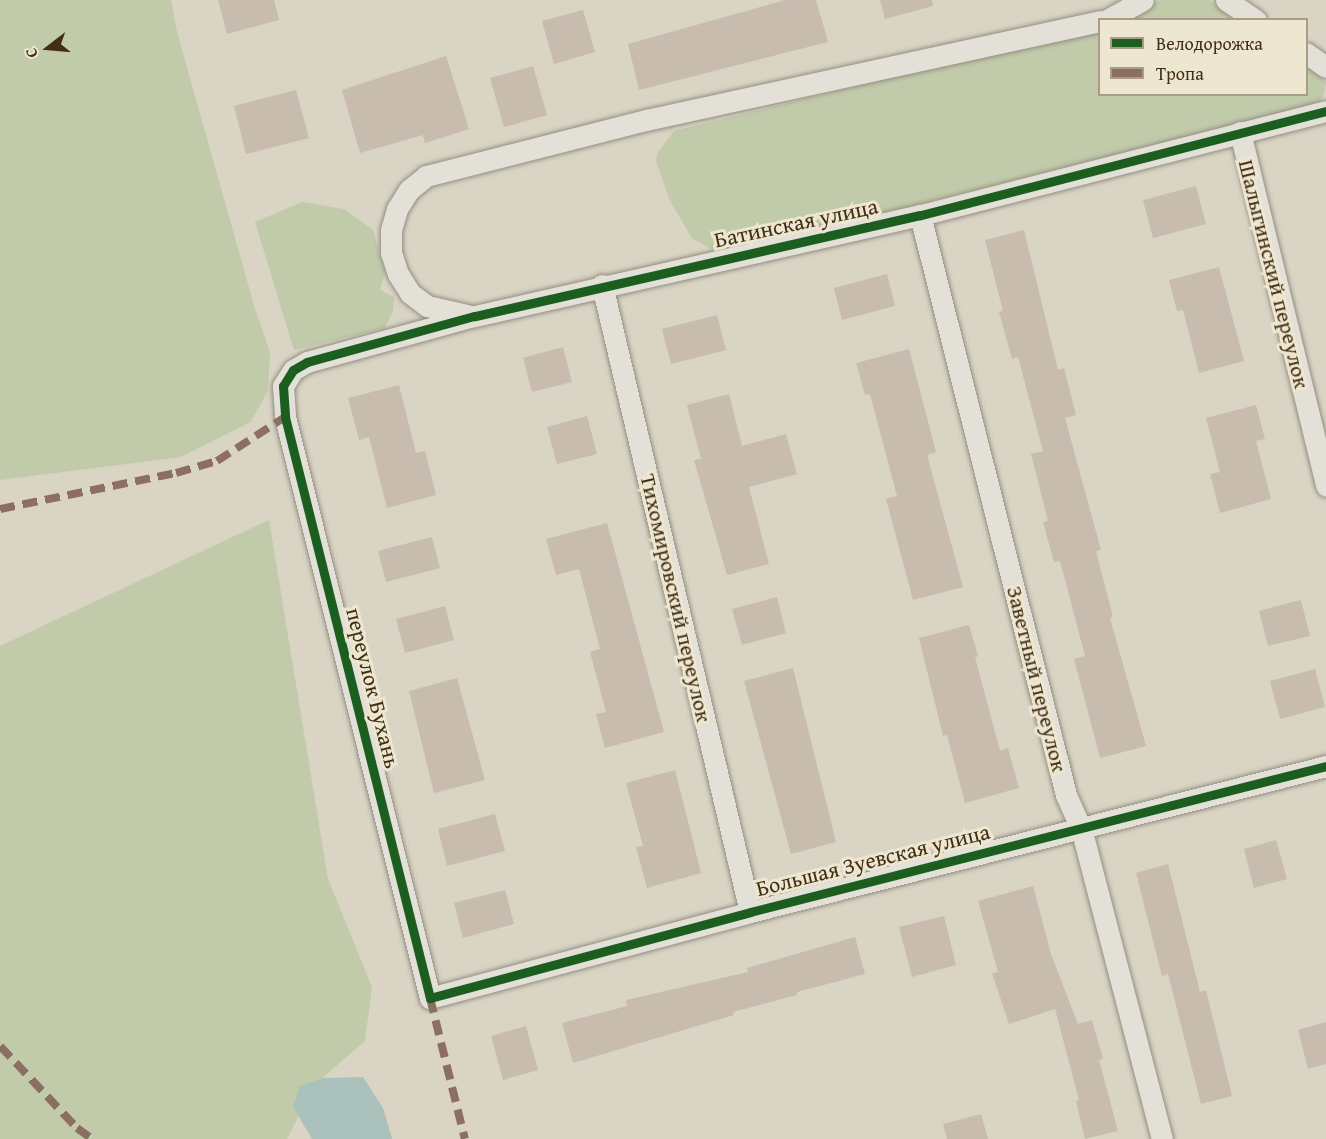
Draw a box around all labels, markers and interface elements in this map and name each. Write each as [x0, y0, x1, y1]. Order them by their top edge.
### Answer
north arrow [18, 18, 78, 78]
legend [1098, 18, 1308, 96]
text: Велодорожка [1156, 30, 1263, 57]
text: С [18, 45, 43, 61]
text: Тропа [1156, 60, 1204, 87]
street label: Шалыгинский переулок [1233, 157, 1315, 391]
street label: Батинская улица [712, 193, 880, 253]
street label: Тихомировский переулок [635, 471, 717, 725]
street label: Заветный переулок [1001, 583, 1073, 775]
street label: переулок Бухань [340, 605, 406, 771]
street label: Большая Зуевская улица [753, 818, 993, 902]

